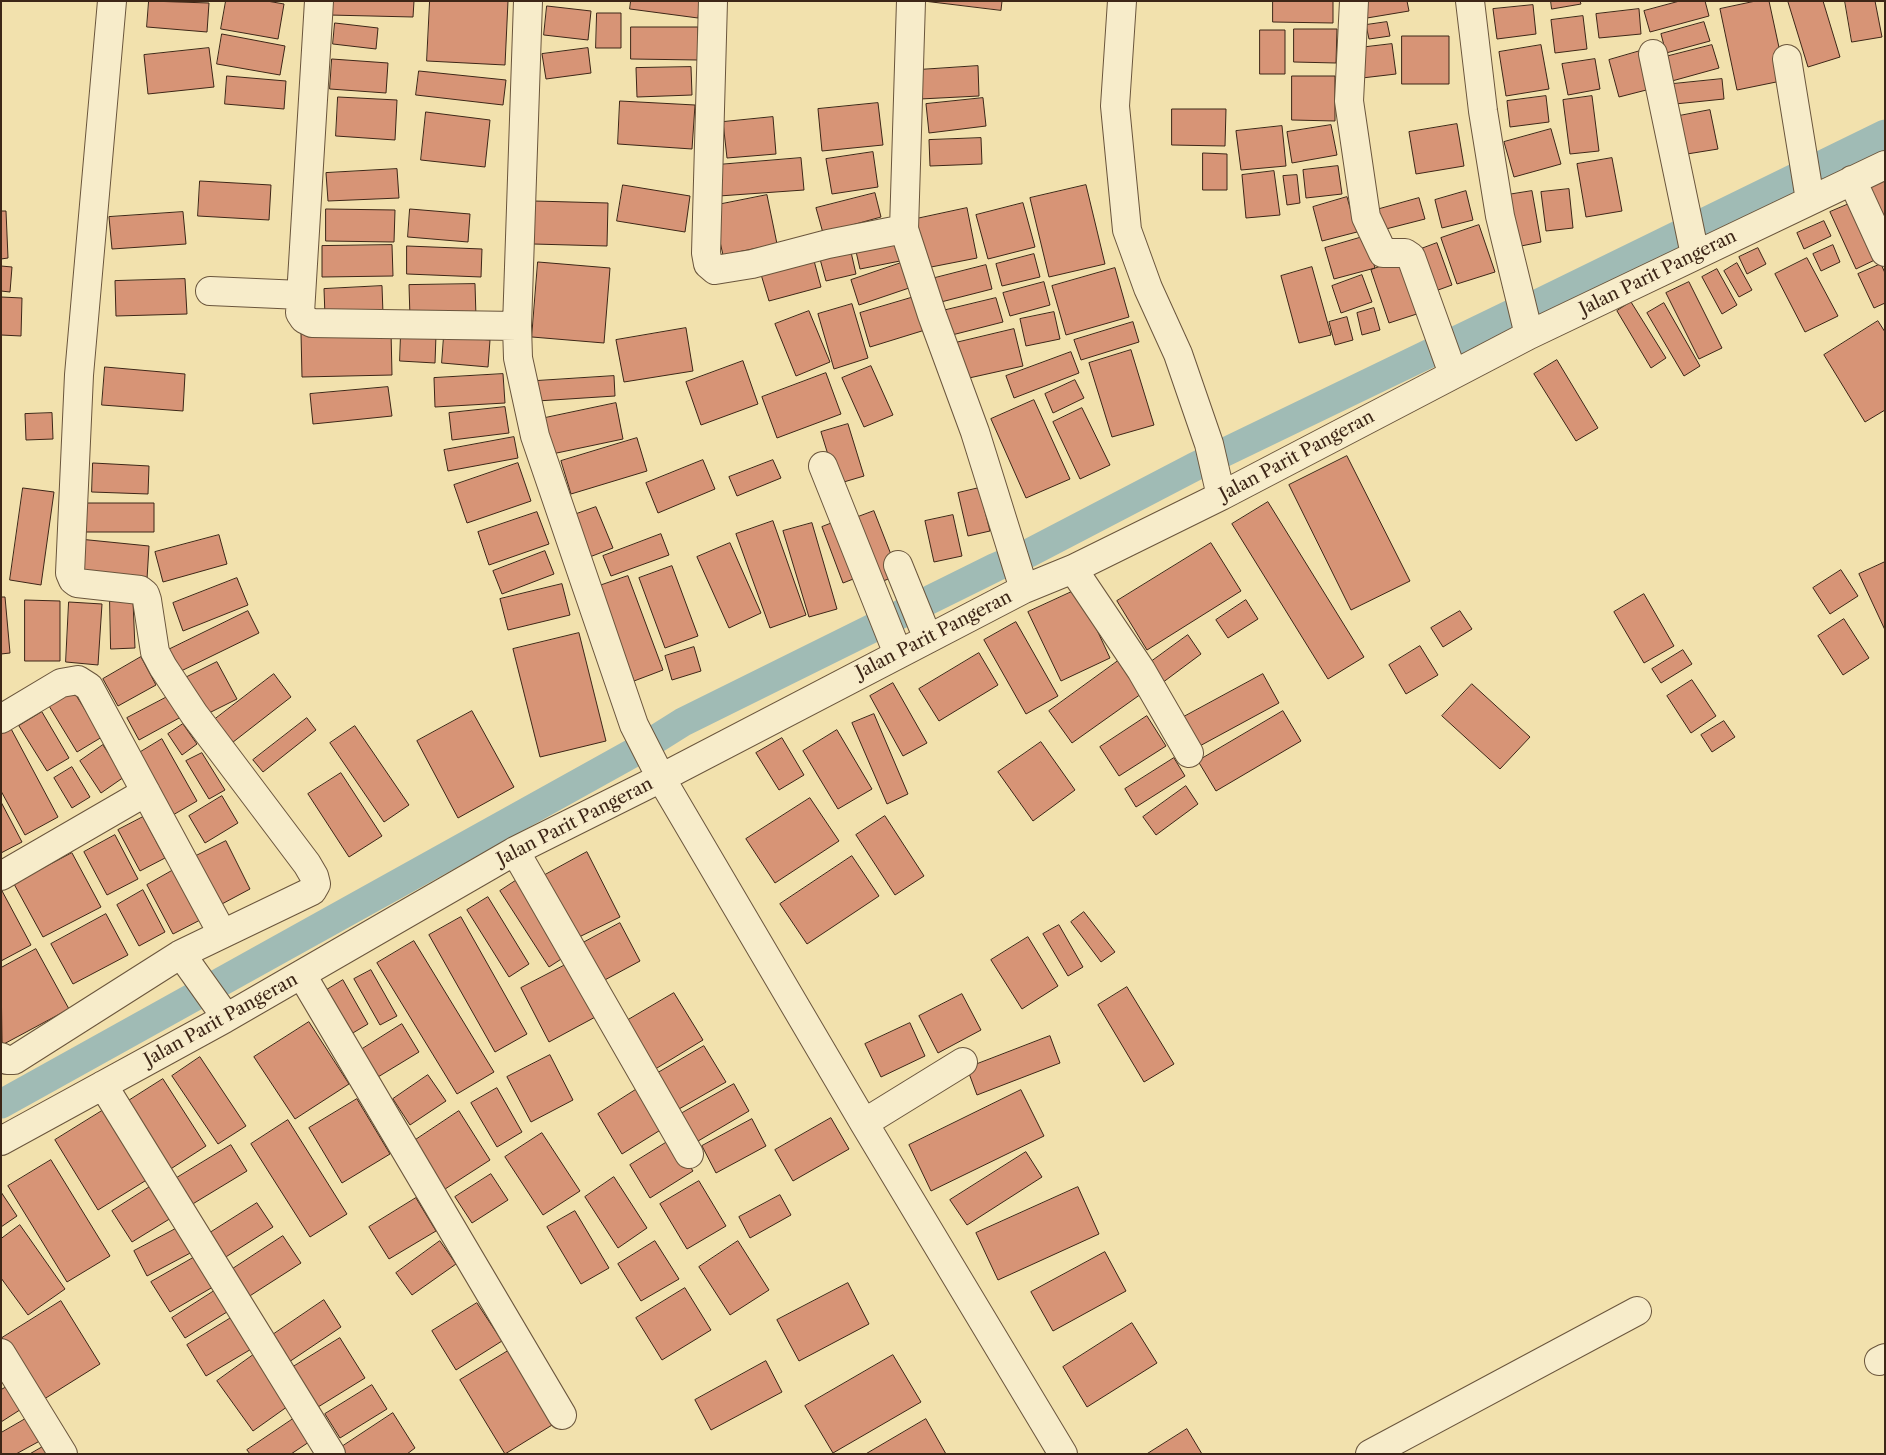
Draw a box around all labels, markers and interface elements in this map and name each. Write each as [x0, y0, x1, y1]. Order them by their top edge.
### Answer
street label: Jalan Parit Pangeran [1576, 226, 1740, 320]
street label: Jalan Parit Pangeran [1216, 406, 1378, 506]
street label: Jalan Parit Pangeran [852, 586, 1016, 684]
street label: Jalan Parit Pangeran [493, 773, 657, 871]
street label: Jalan Parit Pangeran [141, 969, 301, 1071]

